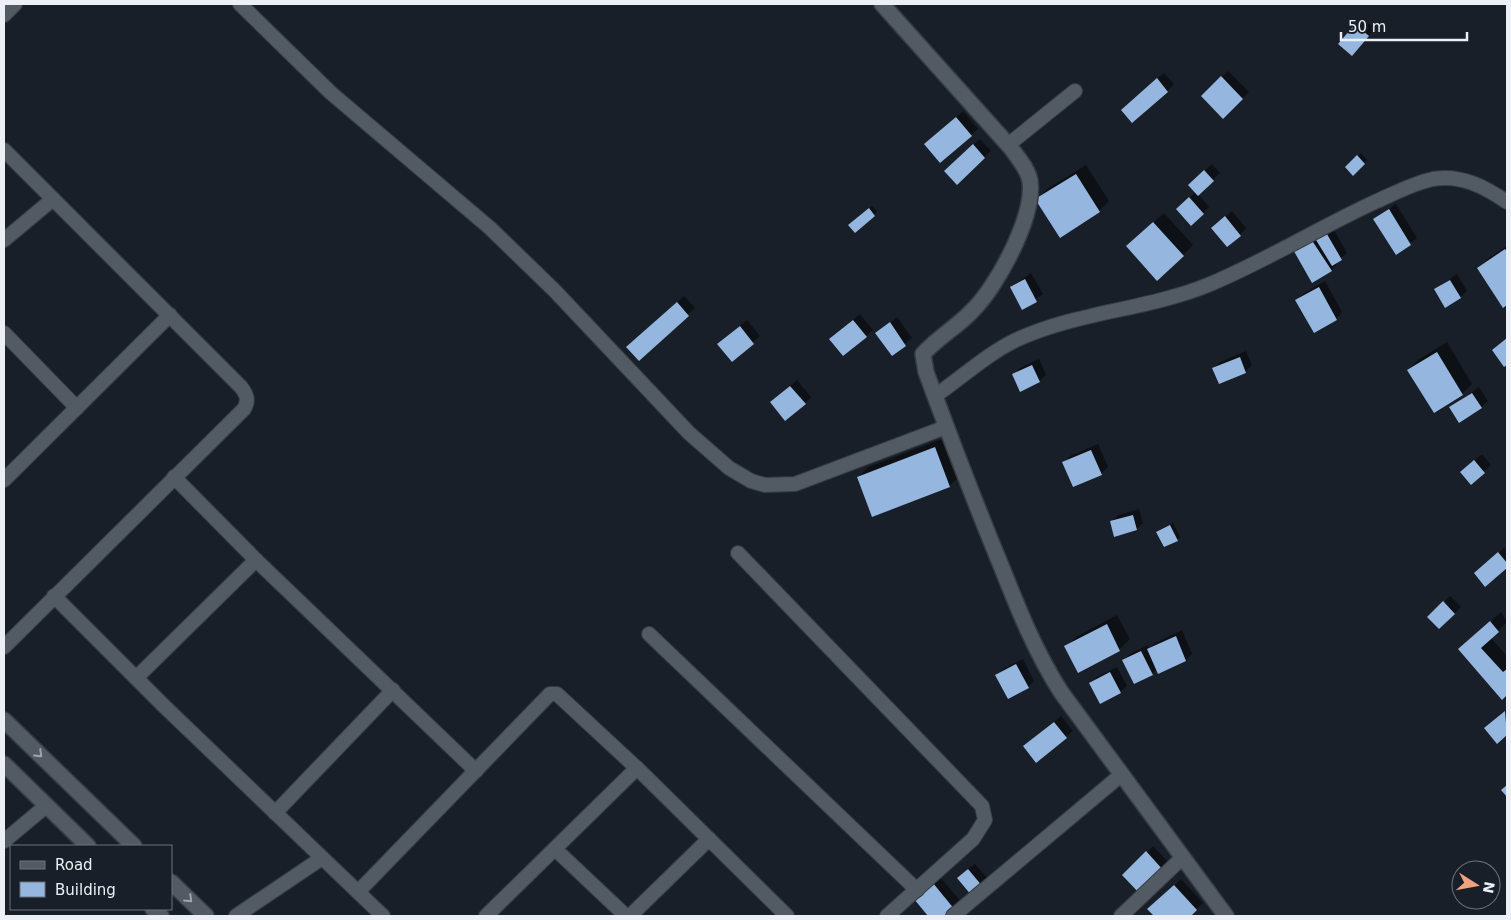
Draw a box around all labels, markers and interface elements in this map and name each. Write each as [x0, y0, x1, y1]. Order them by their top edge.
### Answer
scale bar [1341, 10, 1467, 42]
text: 50 m [1348, 18, 1386, 36]
one-way arrow [33, 748, 42, 757]
legend [10, 845, 172, 910]
text: Road [55, 856, 93, 874]
north arrow [1451, 860, 1501, 910]
text: N [1480, 880, 1498, 895]
text: Building [55, 881, 116, 899]
one-way arrow [183, 893, 192, 902]

